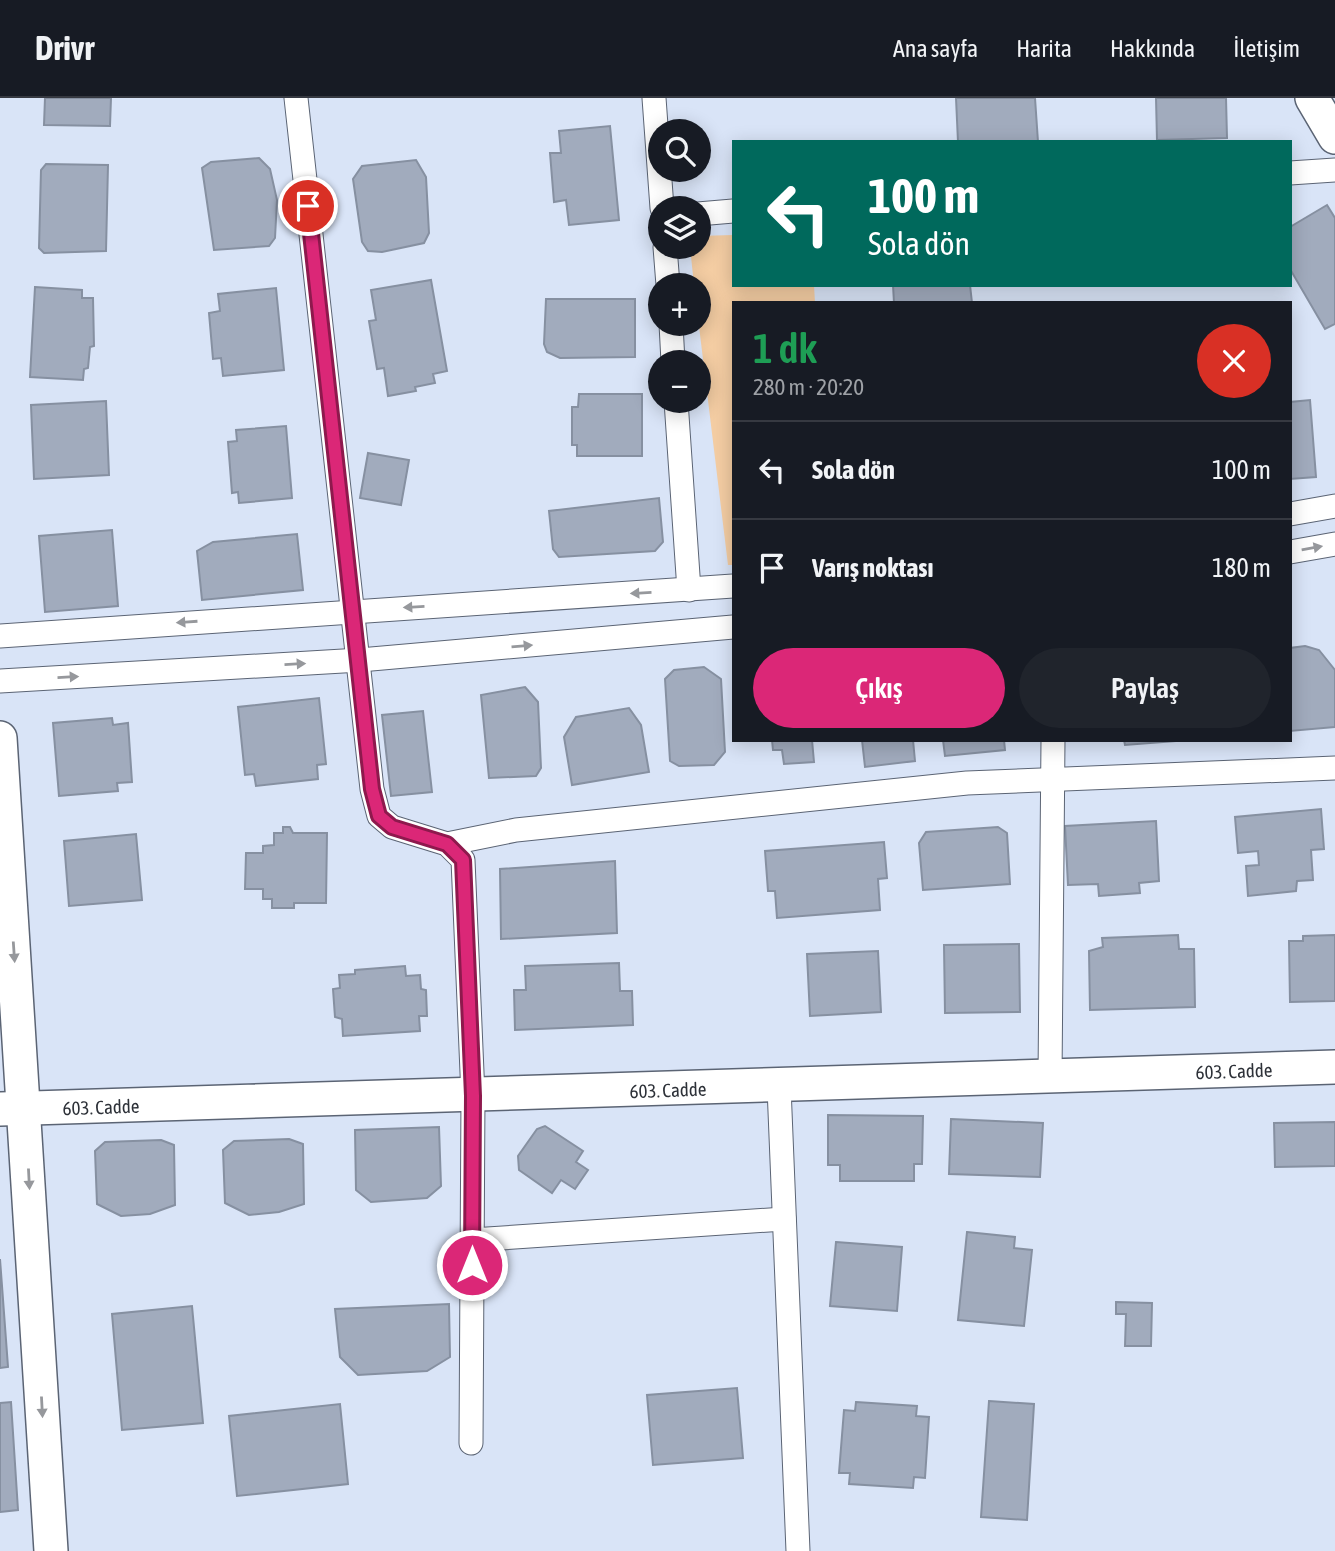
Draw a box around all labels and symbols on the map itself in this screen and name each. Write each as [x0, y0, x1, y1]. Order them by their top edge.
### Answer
pin [278, 176, 338, 236]
one-way arrow [1301, 542, 1323, 553]
one-way arrow [630, 588, 652, 599]
one-way arrow [402, 602, 424, 613]
one-way arrow [175, 617, 197, 628]
one-way arrow [511, 640, 533, 651]
one-way arrow [284, 658, 306, 669]
one-way arrow [57, 672, 79, 683]
one-way arrow [9, 942, 20, 964]
street label: 603. Cadde [1195, 1059, 1273, 1083]
street label: 603. Cadde [629, 1078, 707, 1102]
street label: 603. Cadde [62, 1095, 140, 1119]
one-way arrow [23, 1169, 34, 1191]
position arrow [435, 1228, 509, 1302]
one-way arrow [37, 1396, 48, 1418]

